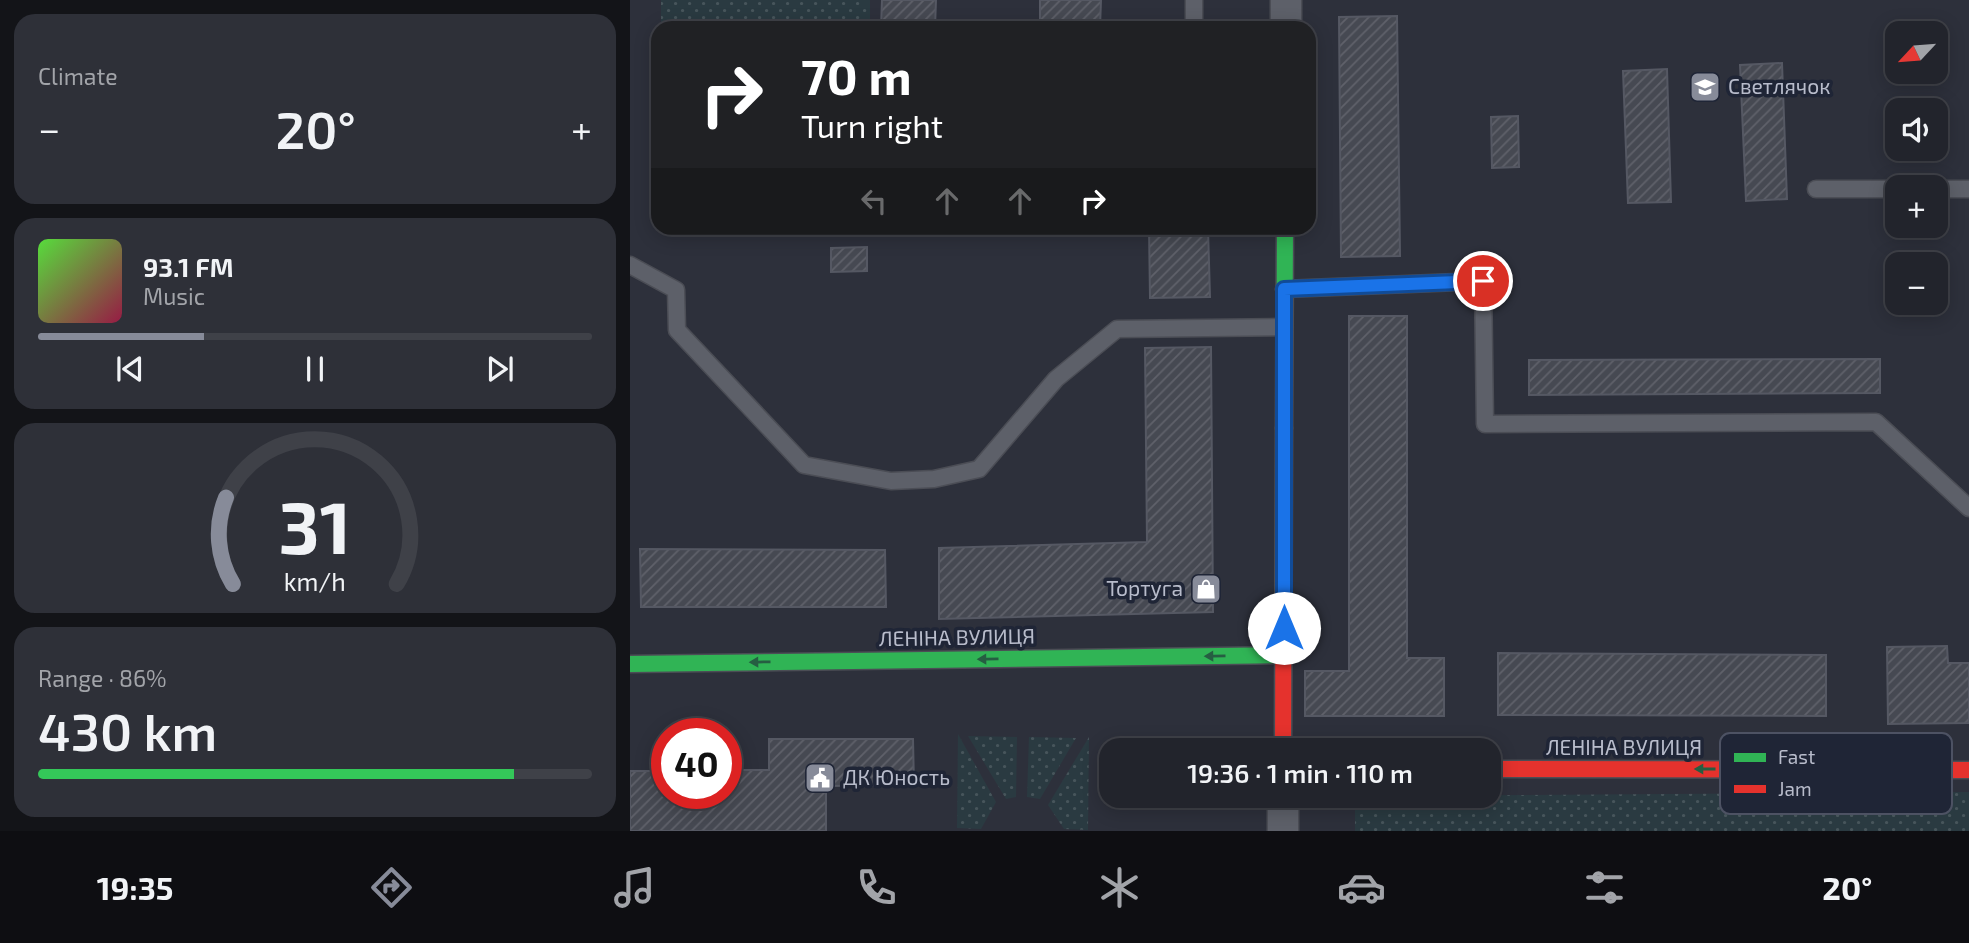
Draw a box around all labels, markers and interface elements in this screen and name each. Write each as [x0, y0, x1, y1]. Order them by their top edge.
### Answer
north arrow [1885, 21, 1948, 84]
map controls [1885, 21, 1948, 315]
text: 70 m [801, 46, 912, 105]
icon: right [686, 49, 777, 140]
text: Climate [38, 62, 118, 90]
school or university icon: Светлячок [1688, 70, 1722, 104]
place label: Светлячок [1728, 73, 1830, 98]
text: 20° [275, 97, 356, 159]
button: sound [1885, 98, 1948, 161]
text: − [38, 105, 60, 151]
text: + [571, 105, 592, 151]
text: Turn right [801, 106, 943, 144]
button: + [1885, 175, 1948, 238]
icon: left [855, 182, 893, 220]
icon: ahead [928, 182, 966, 220]
icon: ahead [1001, 182, 1039, 220]
icon: right [1074, 182, 1112, 220]
text: 93.1 FM [143, 251, 233, 282]
pin [1453, 251, 1513, 311]
button: − [1885, 252, 1948, 315]
icon: arrive [1464, 262, 1502, 300]
text: Music [143, 282, 205, 310]
icon: previous [111, 350, 149, 388]
icon: pause [296, 350, 334, 388]
icon: next [481, 350, 519, 388]
text: 31 [279, 481, 351, 569]
text: km/h [284, 565, 346, 595]
shop icon: Тортуга [1189, 572, 1223, 606]
place label: Тортуга [1106, 575, 1183, 601]
position arrow [1247, 591, 1321, 665]
street label: ЛЕНІНА ВУЛИЦЯ [879, 623, 1035, 650]
one-way arrow [1204, 650, 1226, 662]
one-way arrow [977, 653, 999, 665]
one-way arrow [749, 656, 771, 668]
text: Range · 86% [38, 664, 167, 692]
text: 430 km [38, 699, 217, 761]
speed limit sign: 40 [651, 718, 742, 809]
legend [1720, 733, 1952, 814]
street label: ЛЕНІНА ВУЛИЦЯ [1546, 734, 1702, 759]
text: Fast [1778, 745, 1815, 768]
text: 19:36 · 1 min · 110 m [1187, 757, 1413, 788]
public building icon: ДК Юность [803, 761, 837, 795]
one-way arrow [1694, 763, 1716, 775]
place label: ДК Юность [843, 764, 950, 789]
text: Jam [1778, 777, 1812, 800]
icon: directions [367, 863, 416, 912]
icon: music [610, 863, 659, 912]
icon: phone [852, 863, 901, 912]
icon: climate [1095, 863, 1144, 912]
icon: car [1337, 863, 1386, 912]
icon: filters [1580, 863, 1629, 912]
text: 19:35 [97, 868, 174, 906]
text: 20° [1822, 868, 1872, 906]

